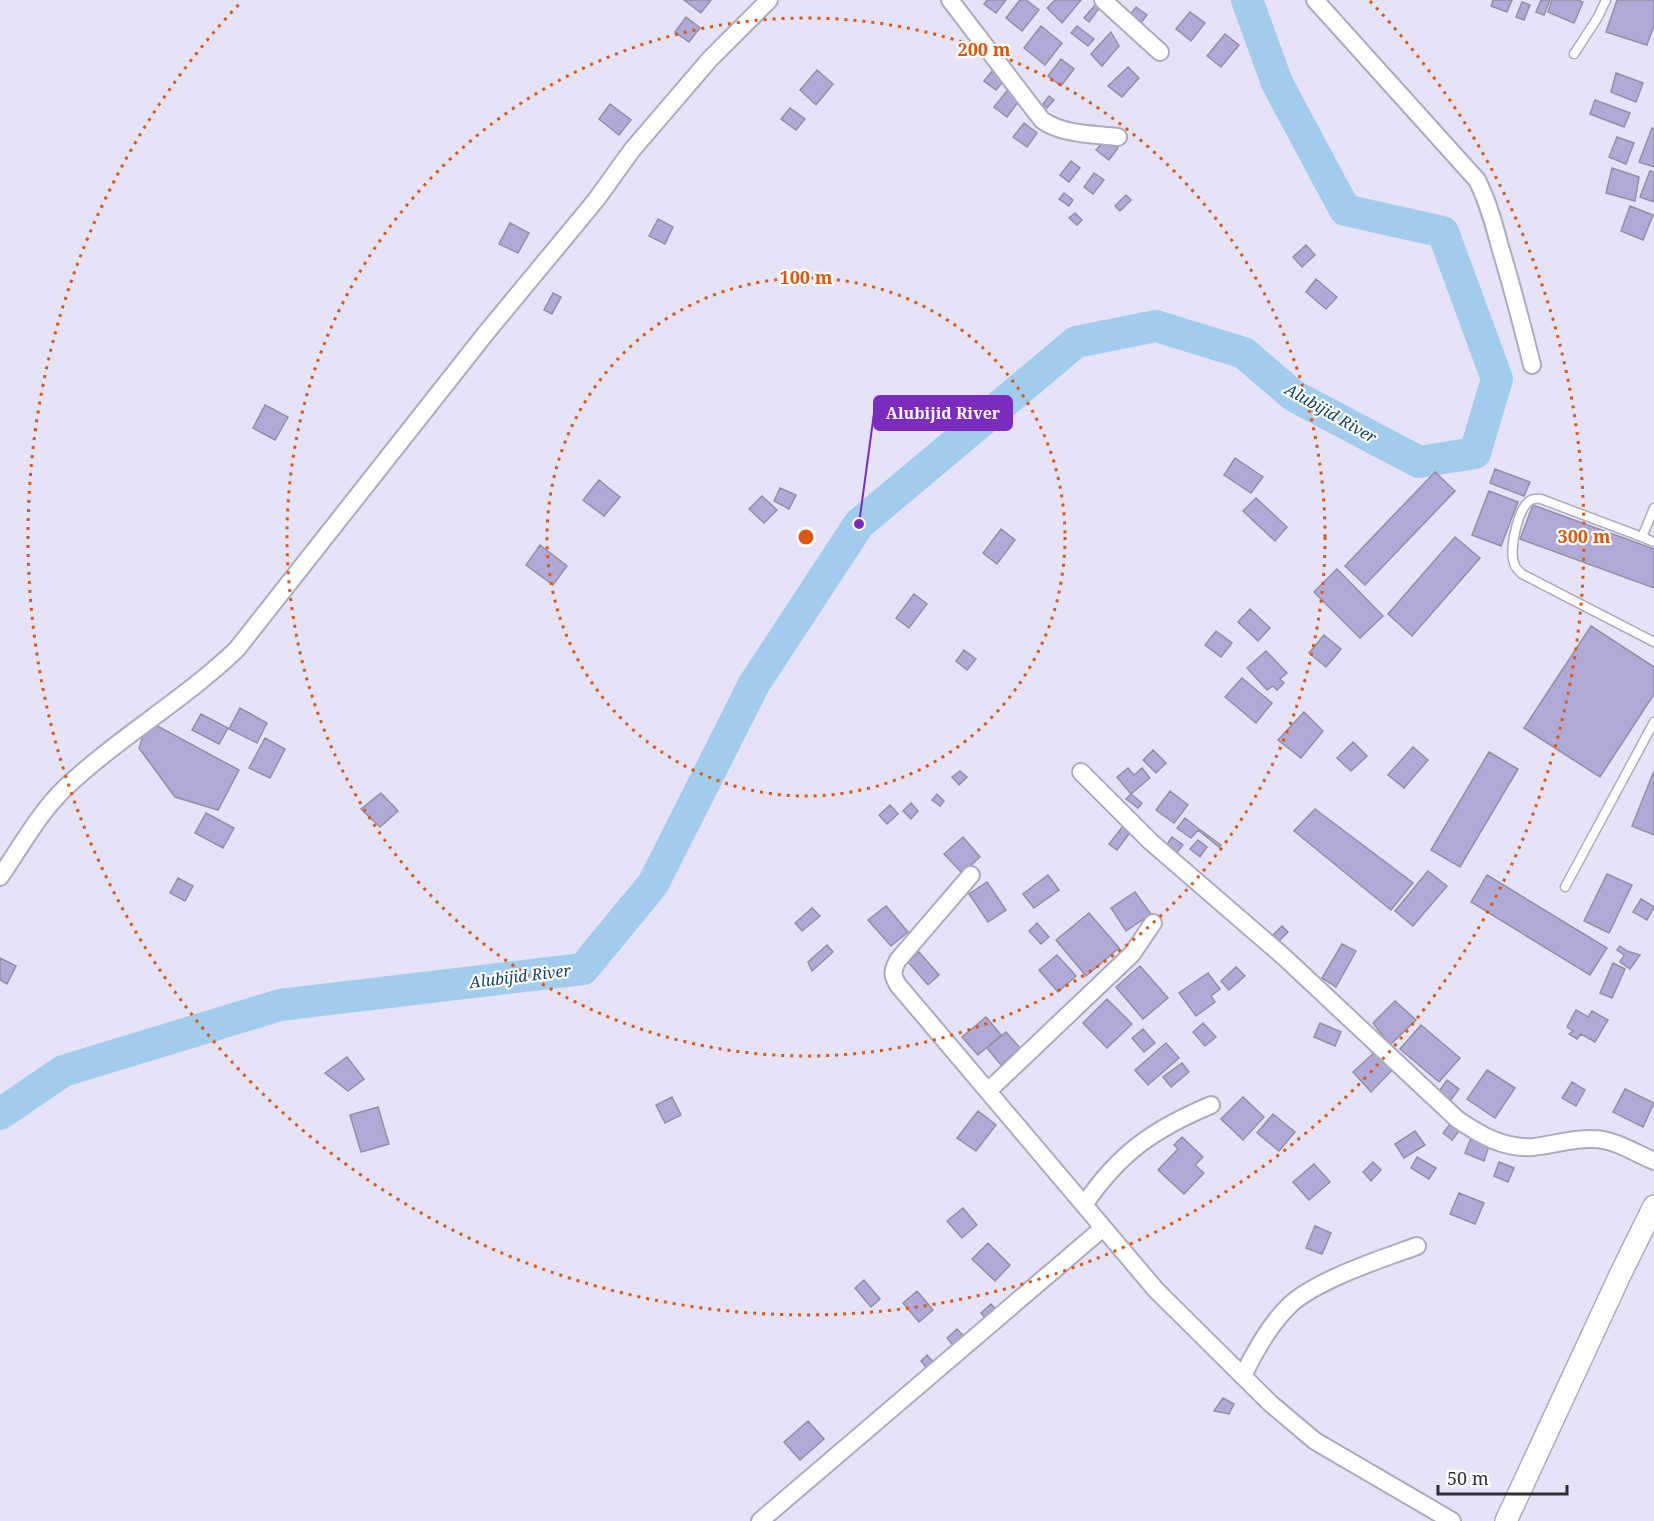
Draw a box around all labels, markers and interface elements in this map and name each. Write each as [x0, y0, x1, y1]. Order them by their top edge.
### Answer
text: 200 m [958, 37, 1011, 61]
text: 100 m [780, 265, 833, 289]
water label: Alubijid River [1280, 377, 1381, 448]
callout: Alubijid River [874, 396, 1012, 430]
text: Alubijid River [886, 402, 1001, 424]
text: 300 m [1558, 524, 1611, 548]
centre of rings [796, 527, 816, 547]
water label: Alubijid River [467, 959, 572, 993]
scale bar [1438, 1458, 1567, 1496]
text: 50 m [1447, 1466, 1489, 1490]

